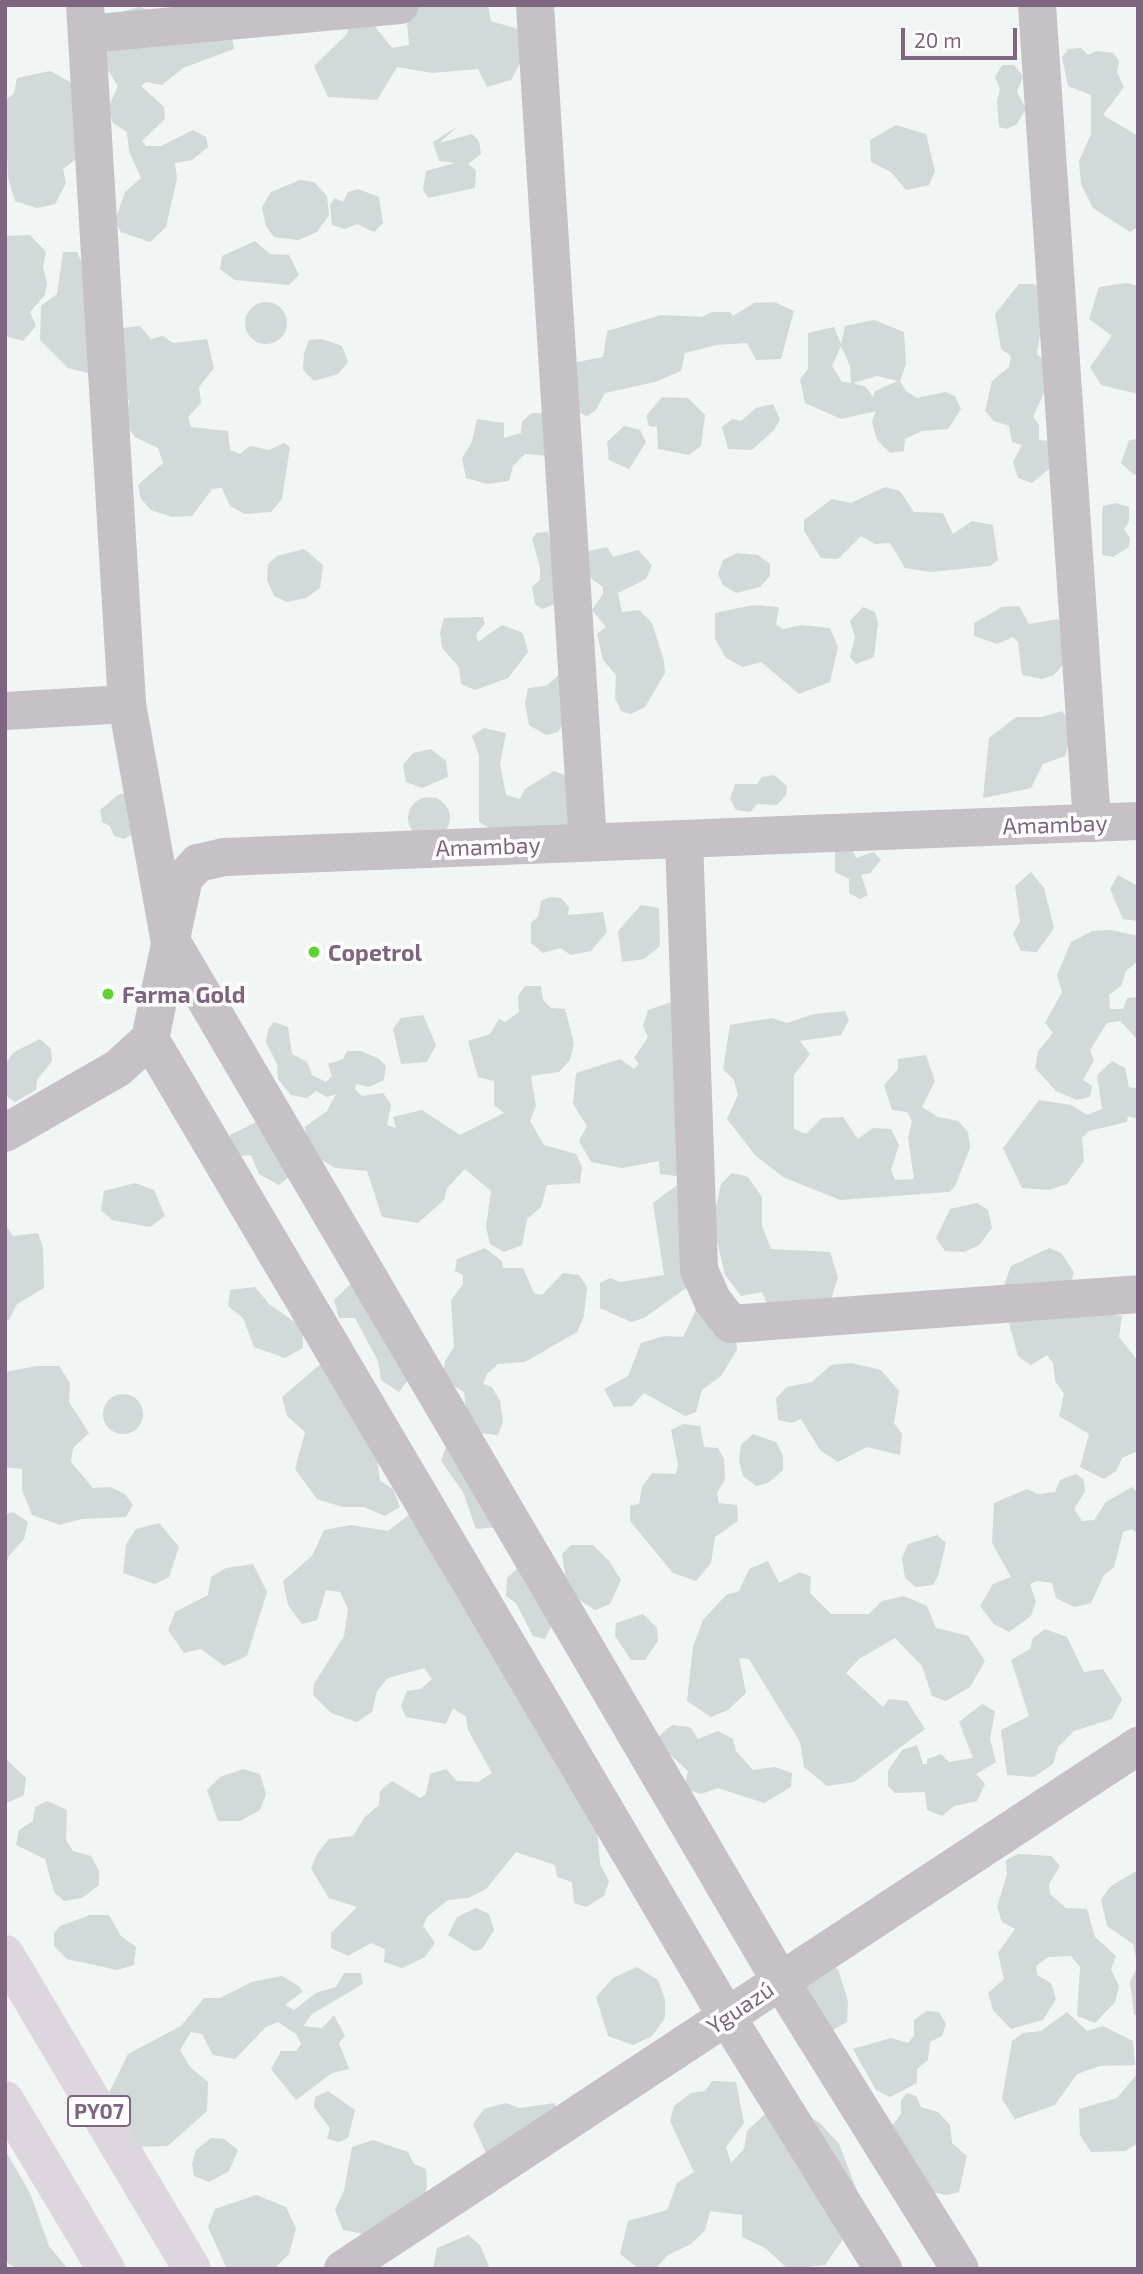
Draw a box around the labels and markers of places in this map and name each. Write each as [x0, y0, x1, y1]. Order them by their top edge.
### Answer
place label: Copetrol [328, 938, 422, 966]
marker: Copetrol [306, 944, 322, 960]
place label: Farma Gold [122, 980, 245, 1008]
marker: Farma Gold [100, 986, 116, 1002]

